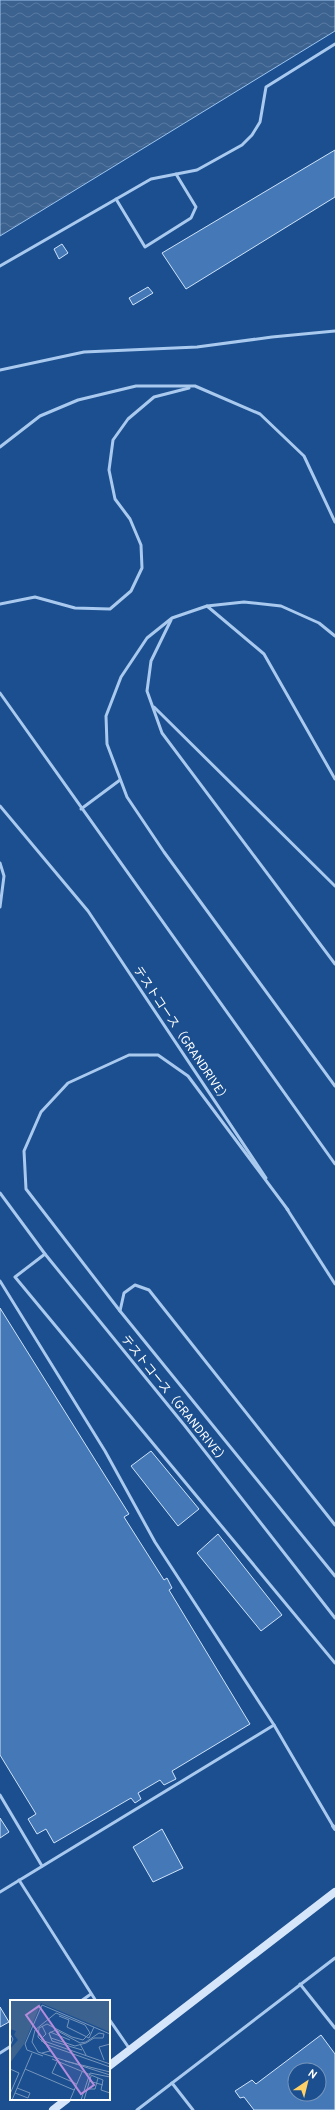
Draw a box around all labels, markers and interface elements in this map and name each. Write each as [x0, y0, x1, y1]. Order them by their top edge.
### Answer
street label: テストコース（GRANDRIVE） [129, 963, 233, 1107]
street label: テストコース（GRANDRIVE） [117, 1332, 231, 1468]
inset map [10, 2000, 110, 2100]
north arrow [287, 2062, 327, 2102]
text: N [305, 2067, 319, 2083]

